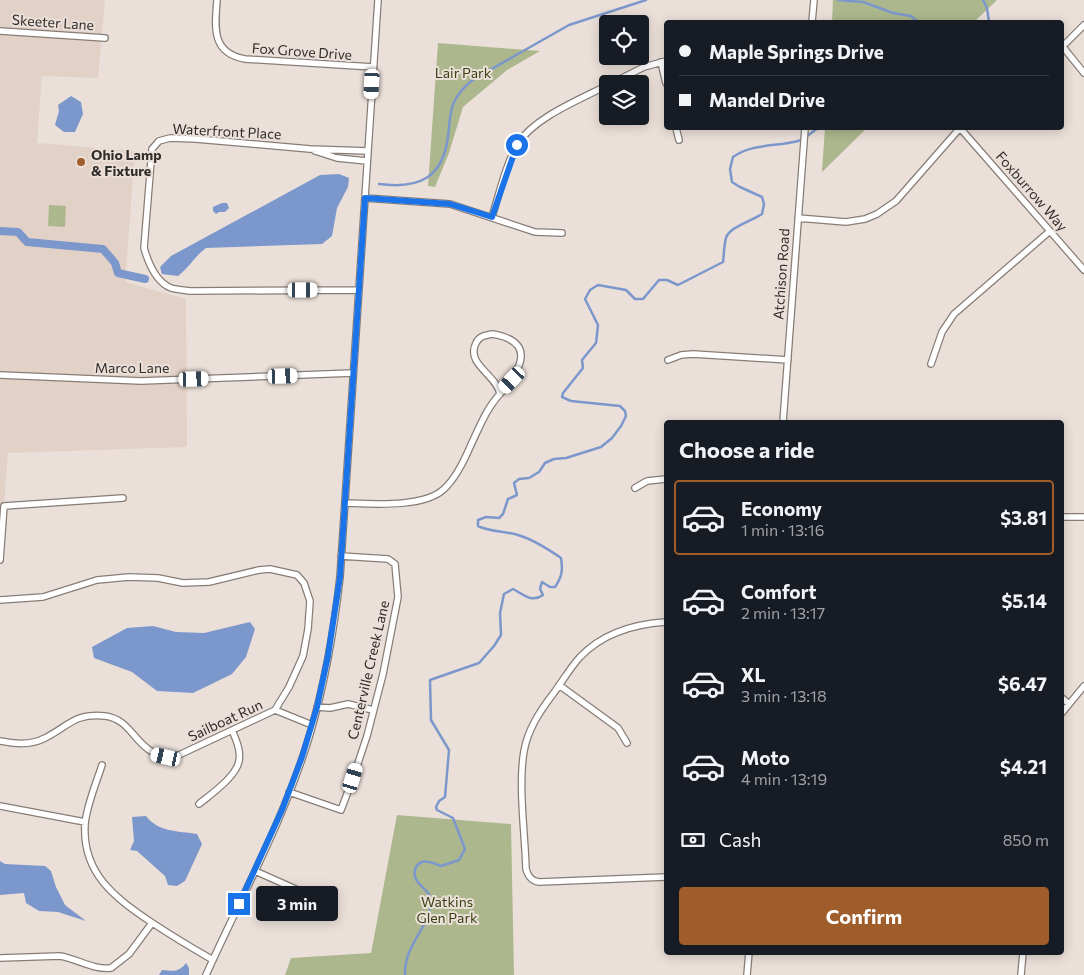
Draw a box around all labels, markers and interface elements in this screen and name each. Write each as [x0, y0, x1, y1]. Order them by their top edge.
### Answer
street label: Skeeter Lane [11, 11, 95, 33]
map controls [599, 15, 649, 125]
button: locate [599, 15, 649, 65]
street label: Fox Grove Drive [251, 39, 353, 63]
text: Maple Springs Drive [709, 40, 884, 63]
park label: Lair Park [435, 64, 492, 81]
car [363, 69, 380, 99]
button: layers [599, 75, 649, 125]
text: Mandel Drive [709, 88, 825, 111]
street label: Waterfront Place [172, 120, 282, 142]
route start [506, 134, 528, 156]
place label: Ohio Lamp & Fixture [91, 146, 161, 179]
street label: Foxburrow Way [993, 148, 1071, 234]
marker: Ohio Lamp & Fixture [75, 156, 87, 168]
street label: Atchison Road [769, 228, 793, 320]
car [288, 283, 318, 298]
street label: Marco Lane [95, 359, 169, 376]
car [496, 364, 527, 396]
car [267, 368, 298, 384]
car [178, 371, 209, 387]
text: Choose a ride [679, 436, 814, 463]
icon: car [681, 495, 726, 540]
text: Economy [741, 497, 822, 520]
text: $3.81 [1000, 506, 1047, 529]
text: 1 min · 13:16 [741, 520, 824, 539]
icon: car [681, 578, 726, 623]
text: Comfort [741, 580, 817, 603]
text: $5.14 [1001, 589, 1047, 612]
street label: Centerville Creek Lane [344, 599, 392, 741]
text: 2 min · 13:17 [741, 603, 825, 622]
icon: car [681, 661, 726, 706]
text: XL [741, 663, 766, 686]
text: $6.47 [998, 672, 1047, 695]
text: 3 min · 13:18 [741, 686, 827, 705]
street label: Sailboat Run [185, 695, 265, 745]
icon: car [681, 744, 726, 789]
car [149, 746, 182, 768]
text: Moto [741, 746, 790, 769]
text: $4.21 [1000, 755, 1047, 778]
car [341, 761, 364, 795]
text: 4 min · 13:19 [741, 769, 827, 788]
icon: cash [679, 826, 707, 854]
text: Cash [719, 828, 761, 851]
text: 850 m [1003, 830, 1049, 849]
callout: 3 min [256, 886, 339, 922]
button: Confirm [679, 887, 1049, 945]
route end [228, 893, 250, 915]
park label: Watkins Glen Park [416, 893, 478, 926]
text: 3 min [277, 894, 317, 913]

